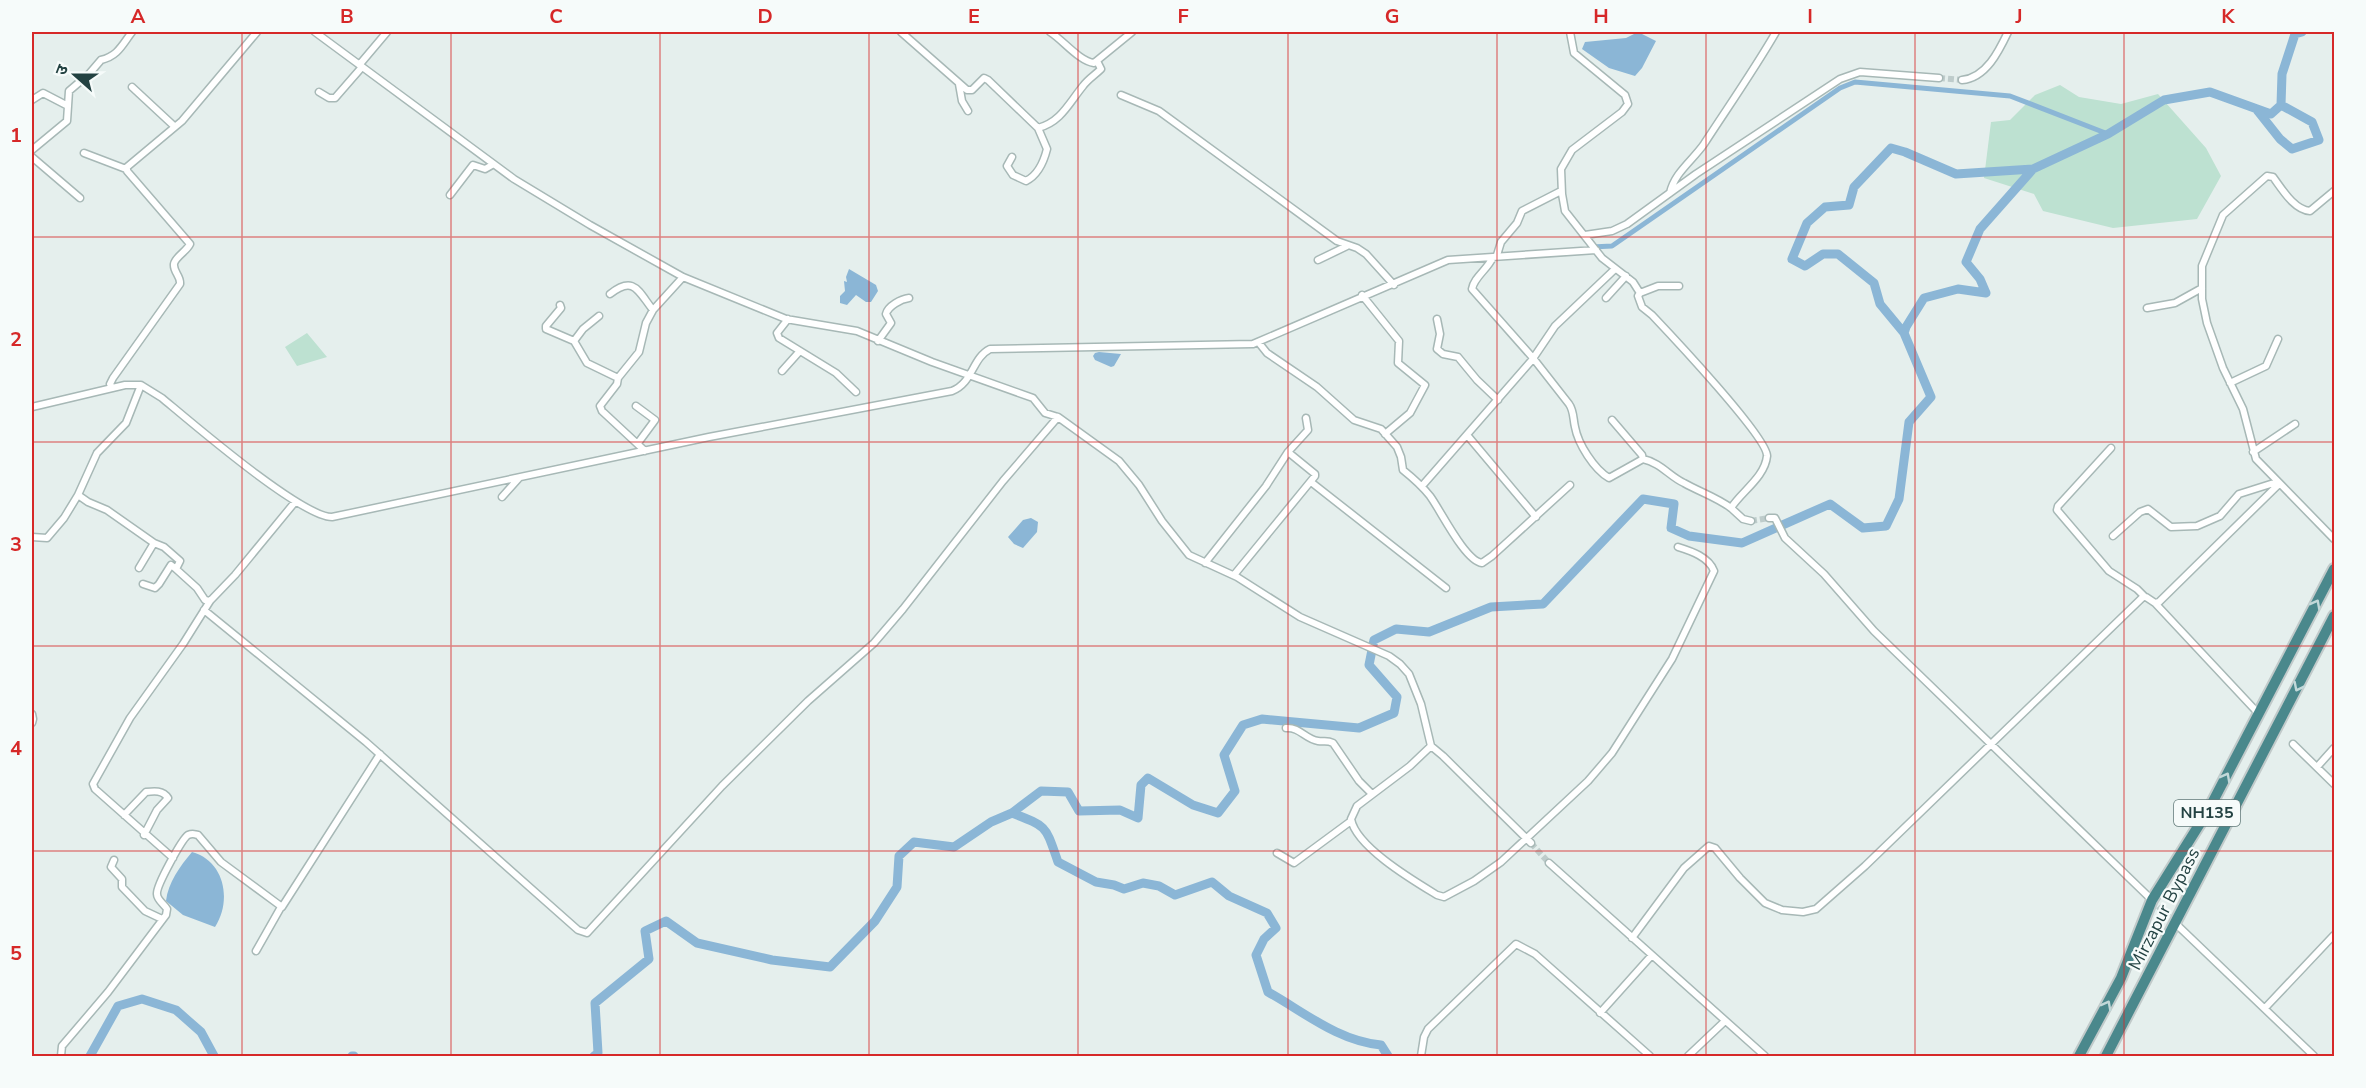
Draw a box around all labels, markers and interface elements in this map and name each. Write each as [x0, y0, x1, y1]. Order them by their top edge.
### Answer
text: A [131, 3, 146, 30]
text: B [340, 3, 354, 30]
text: C [549, 3, 563, 30]
text: D [757, 3, 773, 30]
text: E [968, 3, 980, 30]
text: F [1177, 3, 1189, 30]
text: G [1385, 3, 1399, 30]
text: H [1593, 3, 1609, 30]
text: I [1807, 3, 1813, 30]
text: J [2014, 3, 2023, 30]
text: K [2221, 3, 2235, 30]
north arrow [45, 45, 105, 105]
text: उ [50, 61, 74, 78]
text: 1 [10, 122, 22, 149]
text: 2 [10, 326, 22, 353]
text: 3 [10, 531, 22, 558]
one-way arrow [2309, 600, 2320, 610]
one-way arrow [2294, 681, 2305, 691]
text: 4 [10, 735, 22, 762]
one-way arrow [2219, 773, 2230, 783]
road number: NH135 [2174, 800, 2240, 826]
street label: Mirzapur Bypass [2123, 844, 2205, 974]
text: 5 [10, 940, 22, 967]
one-way arrow [2099, 1000, 2111, 1011]

